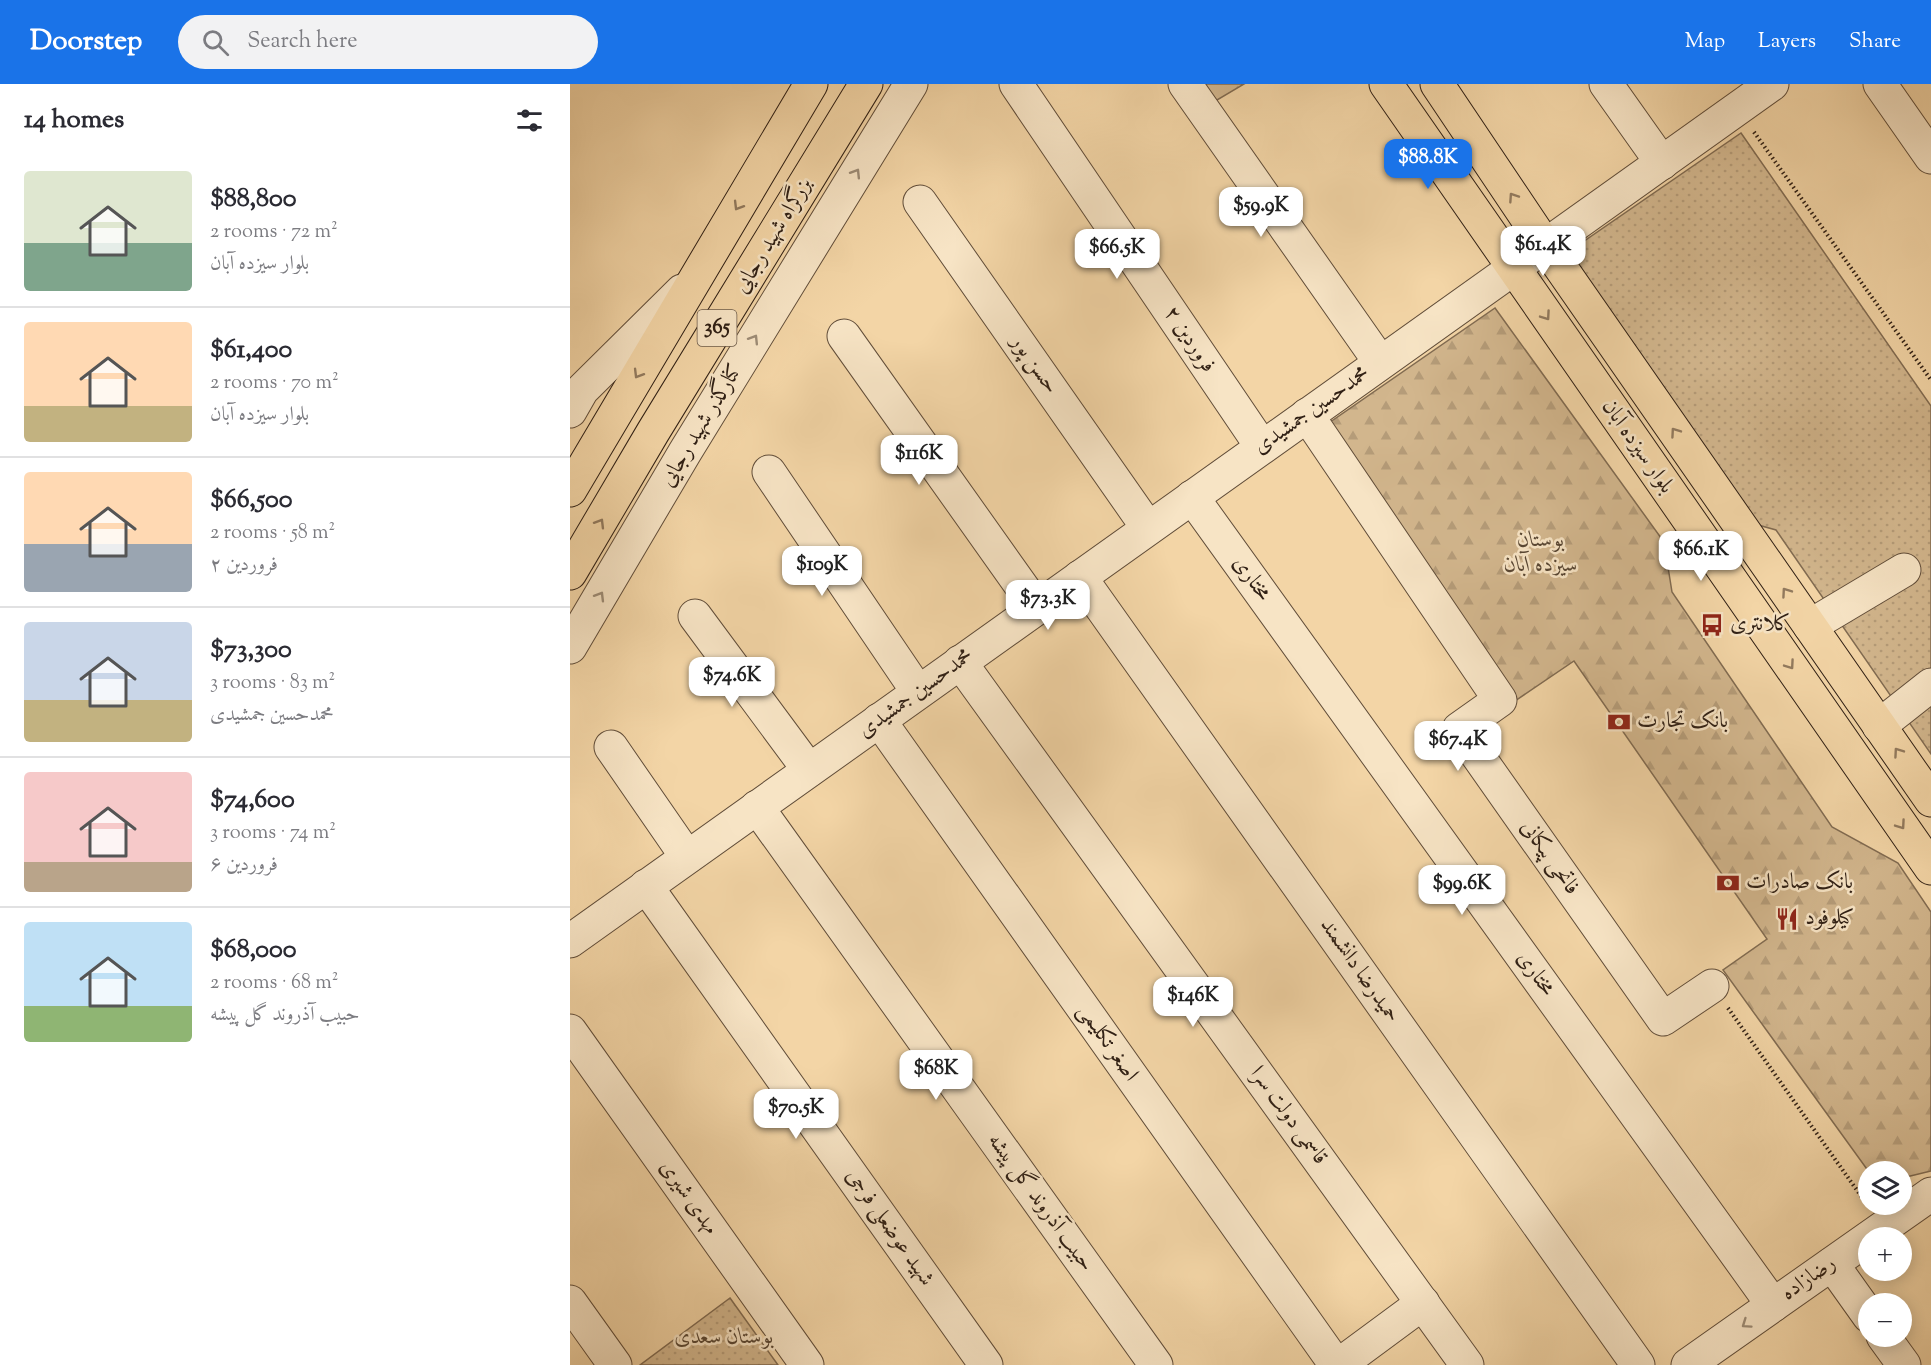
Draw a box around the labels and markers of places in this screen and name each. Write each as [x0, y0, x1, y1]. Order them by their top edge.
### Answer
pin: $88.8K [1379, 139, 1477, 190]
pin: $59.9K [1212, 187, 1310, 238]
pin: $61.4K [1494, 226, 1592, 277]
pin: $66.5K [1068, 229, 1166, 280]
pin: $116K [877, 435, 961, 486]
pin: $66.1K [1652, 531, 1750, 582]
pin: $109K [780, 546, 864, 597]
pin: $73.3K [999, 580, 1097, 631]
place label: کلانتری [1730, 609, 1791, 641]
bus stop icon: کلانتری [1699, 612, 1725, 638]
pin: $74.6K [683, 657, 781, 708]
place label: بانک تجارت [1637, 706, 1728, 738]
bank icon: بانک تجارت [1606, 709, 1632, 735]
pin: $67.4K [1409, 721, 1507, 772]
pin: $99.6K [1413, 865, 1511, 916]
place label: بانک صادرات [1746, 867, 1853, 899]
bank icon: بانک صادرات [1715, 870, 1741, 896]
place label: کیلوفود [1805, 903, 1854, 935]
restaurant icon: کیلوفود [1774, 906, 1800, 932]
pin: $146K [1151, 977, 1235, 1028]
pin: $68K [900, 1050, 972, 1101]
pin: $70.5K [747, 1089, 845, 1140]

